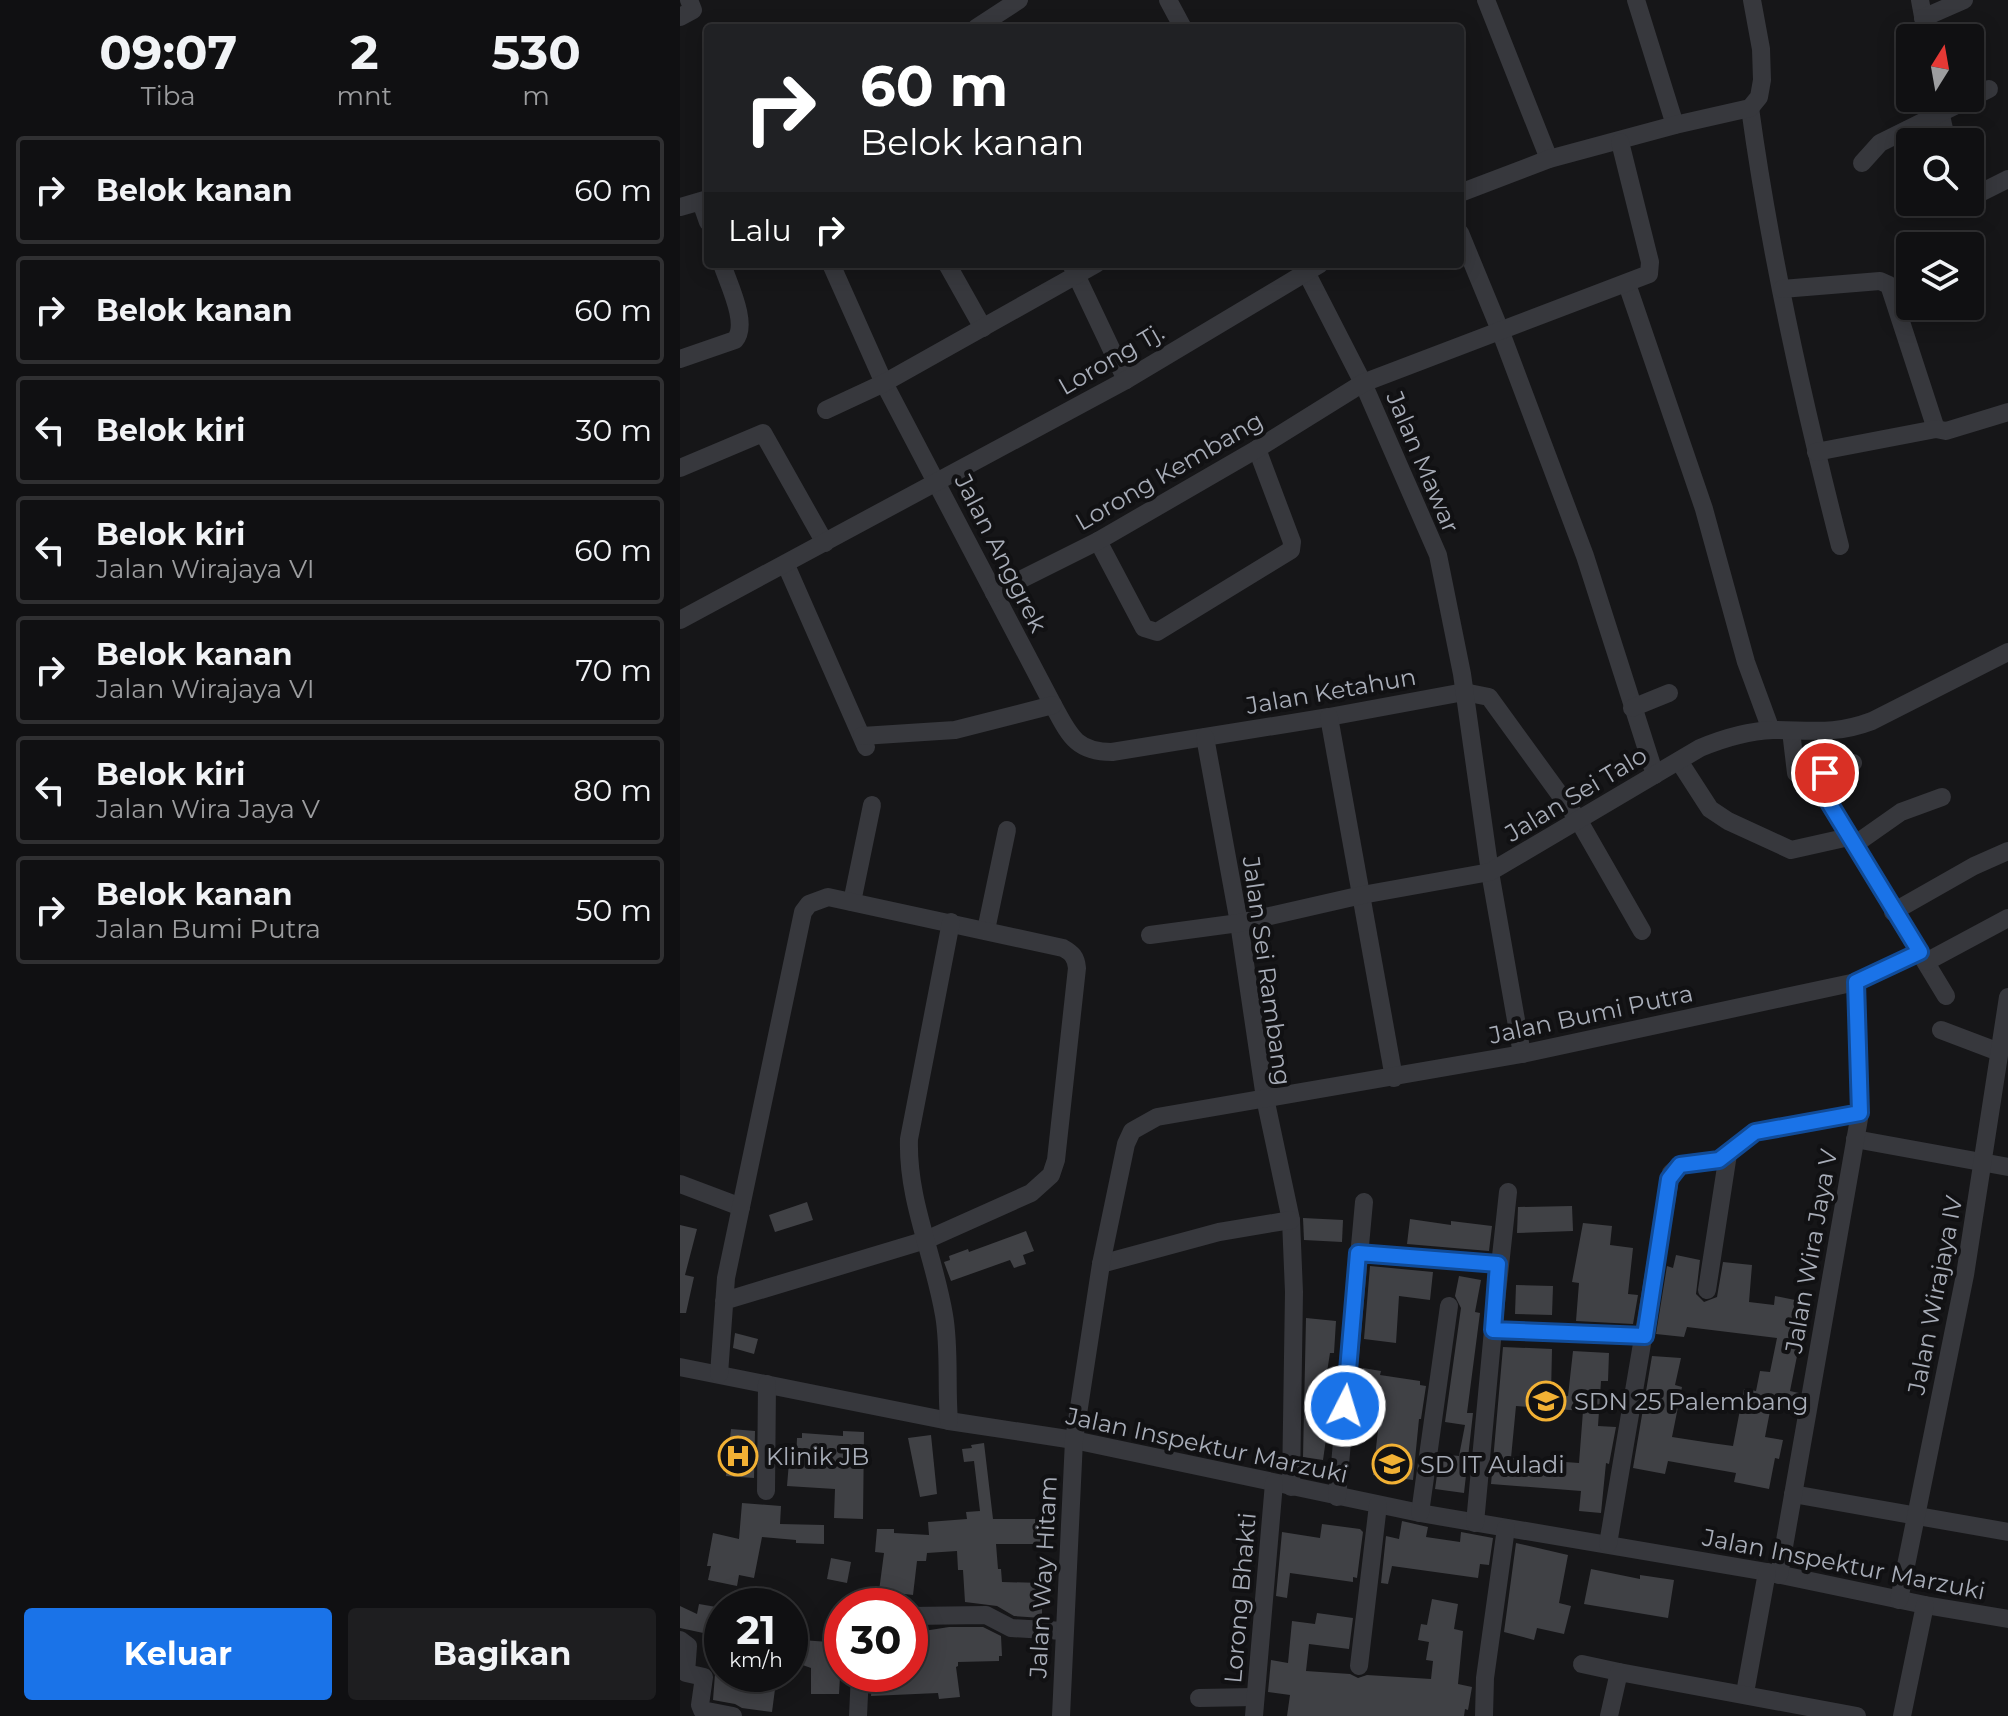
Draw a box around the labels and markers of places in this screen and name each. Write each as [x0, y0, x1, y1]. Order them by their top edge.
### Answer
pin [1791, 739, 1859, 807]
school or university icon: SDN 25 Palembang [1525, 1380, 1567, 1422]
place label: SDN 25 Palembang [1574, 1387, 1808, 1416]
hospital icon: Klinik JB [717, 1435, 759, 1477]
place label: Klinik JB [766, 1442, 869, 1471]
school or university icon: SD IT Auladi [1371, 1443, 1413, 1485]
place label: SD IT Auladi [1420, 1450, 1565, 1479]

